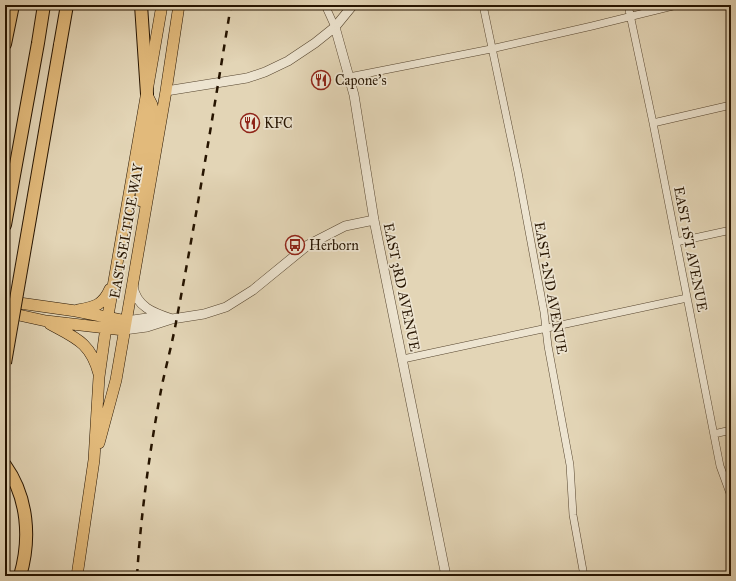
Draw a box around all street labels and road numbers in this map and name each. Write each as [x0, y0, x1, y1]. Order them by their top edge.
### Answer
street label: EAST SELTICE WAY [106, 161, 147, 300]
street label: EAST 1ST AVENUE [670, 185, 711, 313]
street label: EAST 3RD AVENUE [380, 221, 423, 353]
street label: EAST 2ND AVENUE [530, 221, 571, 356]

